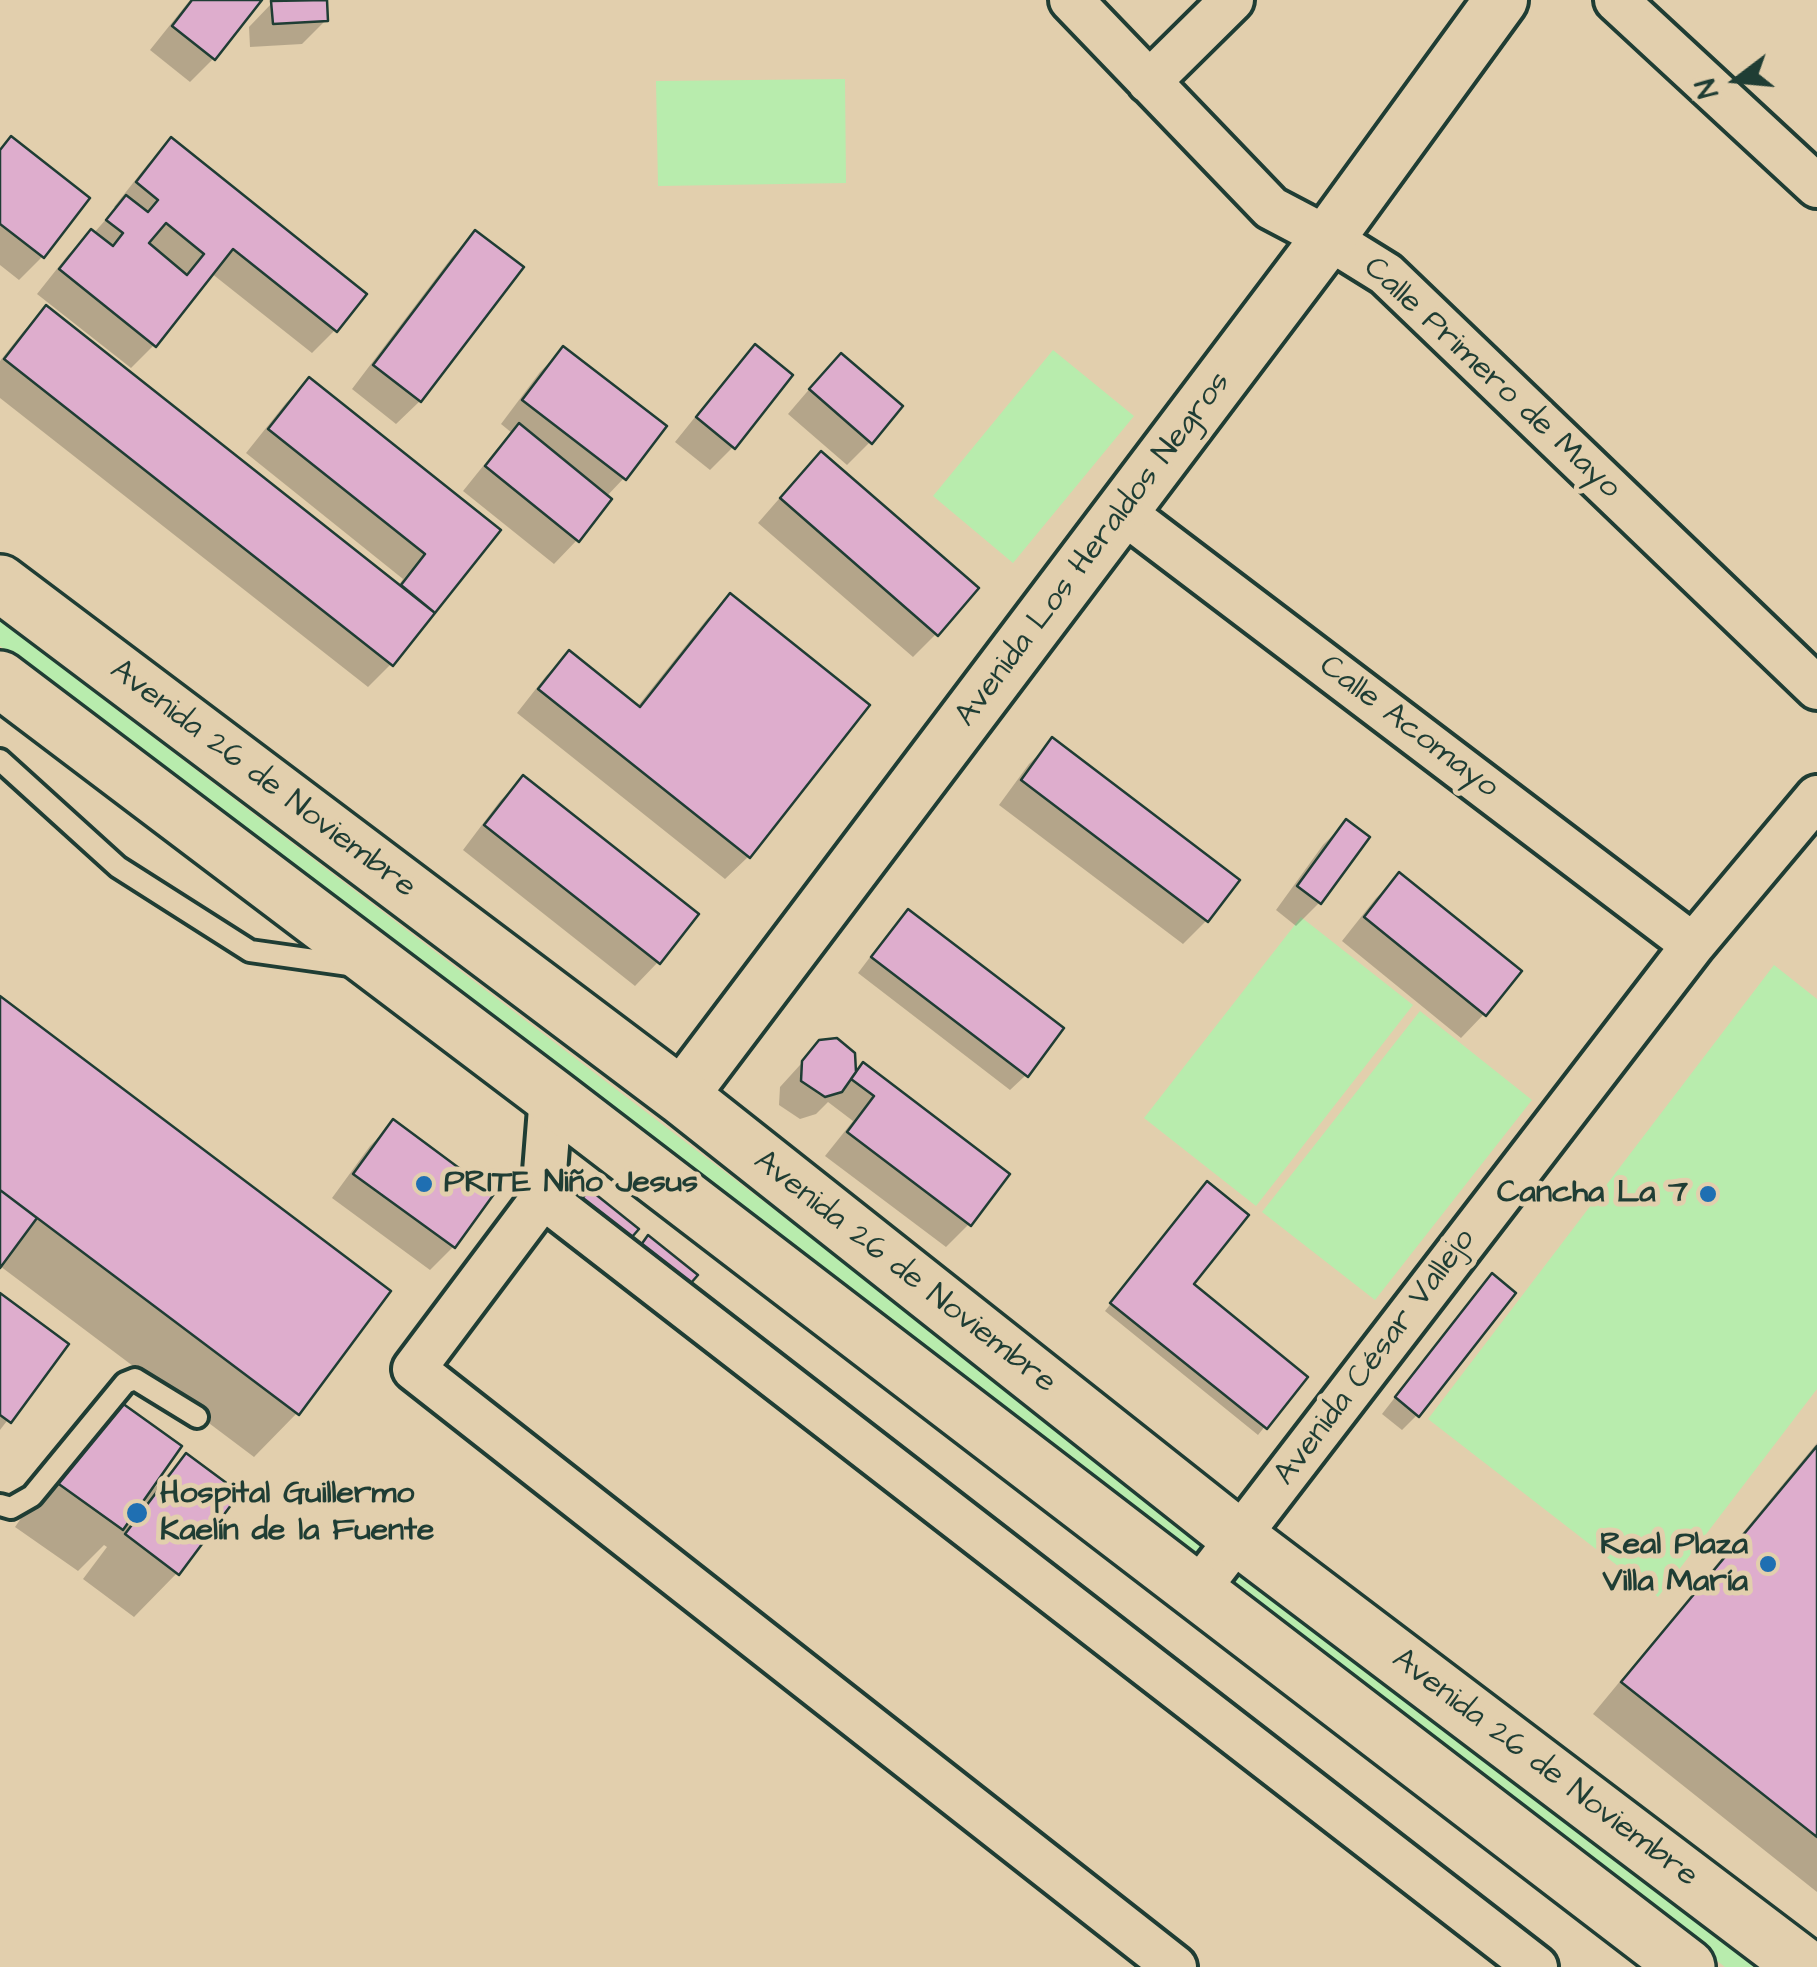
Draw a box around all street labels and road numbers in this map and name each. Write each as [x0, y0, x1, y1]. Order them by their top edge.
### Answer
street label: Calle Primero de Mayo [1354, 250, 1628, 508]
street label: Avenida Los Heraldos Negros [948, 365, 1240, 735]
street label: Calle Acomayo [1311, 648, 1505, 808]
street label: Avenida 26 de Noviembre [101, 652, 423, 908]
street label: Avenida 26 de Noviembre [745, 1143, 1063, 1403]
street label: Avenida César Vallejo [1267, 1222, 1485, 1494]
street label: Avenida 26 de Noviembre [1383, 1641, 1705, 1897]

